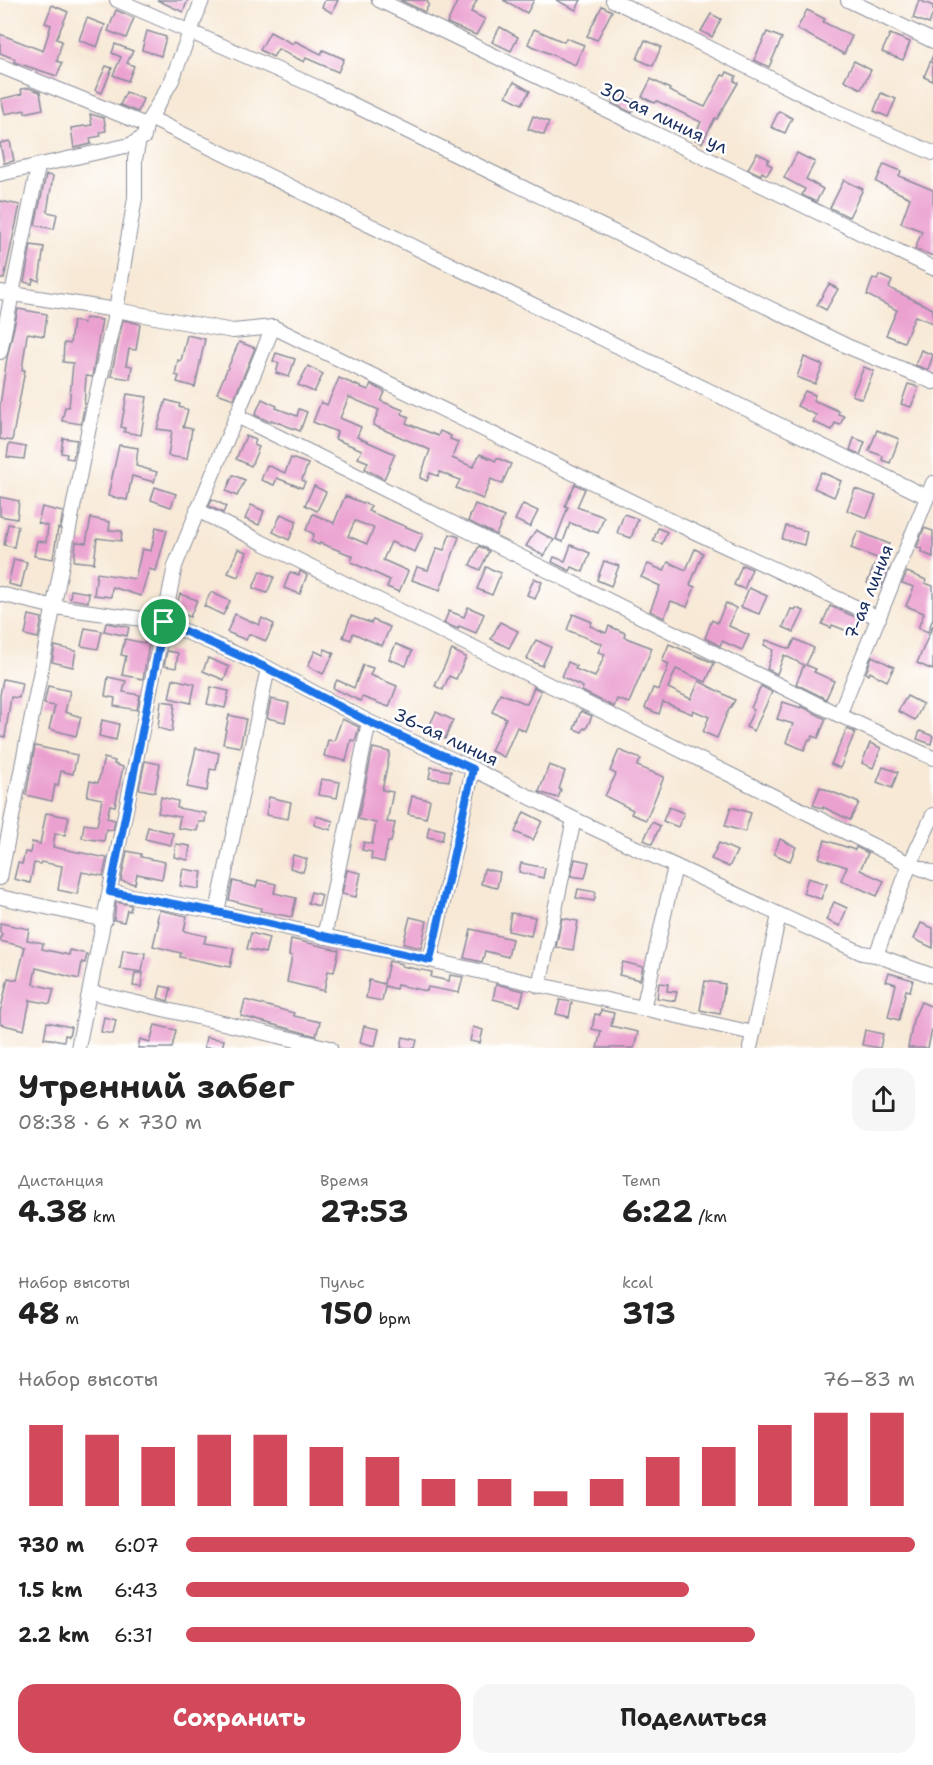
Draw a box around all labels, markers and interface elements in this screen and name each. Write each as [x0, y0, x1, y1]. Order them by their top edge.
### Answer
street label: 30-ая линия ул [596, 77, 732, 159]
street label: 7-ая линия [839, 541, 899, 643]
pin [138, 596, 189, 647]
icon: arrive [147, 605, 180, 638]
street label: 36-ая линия [390, 702, 502, 772]
text: Утренний забег [18, 1064, 295, 1109]
button: share [852, 1068, 915, 1131]
text: 08:38 · 6 × 730 m [18, 1109, 202, 1135]
text: Дистанция [18, 1170, 104, 1191]
text: Время [320, 1170, 369, 1191]
text: Темп [622, 1170, 661, 1191]
text: 4.38 [18, 1191, 87, 1232]
text: 27:53 [320, 1191, 409, 1232]
text: 6:22 [622, 1191, 693, 1232]
text: km [87, 1206, 116, 1227]
text: /km [693, 1206, 727, 1227]
text: Набор высоты [18, 1272, 130, 1293]
text: Пульс [320, 1272, 365, 1293]
text: kcal [622, 1272, 653, 1293]
text: 48 [18, 1293, 60, 1334]
text: 150 [320, 1293, 373, 1334]
text: 313 [622, 1293, 676, 1334]
text: m [60, 1308, 79, 1329]
text: bpm [373, 1308, 411, 1329]
text: Набор высоты [18, 1366, 158, 1392]
text: 76–83 m [823, 1366, 915, 1392]
text: 730 m [18, 1532, 84, 1558]
text: 6:07 [114, 1532, 159, 1558]
text: 1.5 km [18, 1577, 82, 1603]
text: 6:43 [114, 1577, 158, 1603]
text: 2.2 km [18, 1622, 89, 1648]
text: 6:31 [114, 1622, 153, 1648]
button: Сохранить [18, 1684, 461, 1753]
button: Поделиться [473, 1684, 915, 1753]

